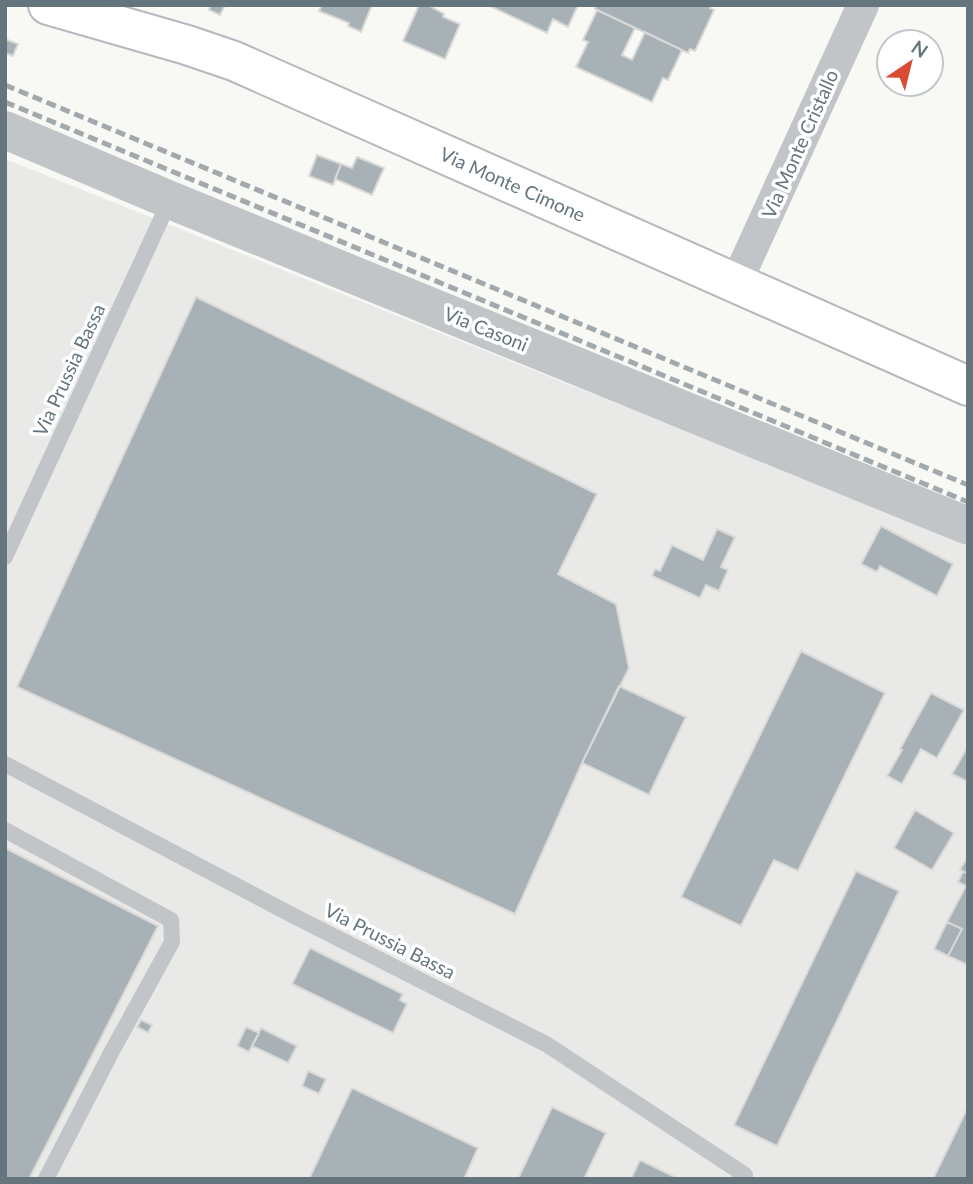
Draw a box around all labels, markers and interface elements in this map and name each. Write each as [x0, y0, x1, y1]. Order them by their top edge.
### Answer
north arrow [875, 28, 945, 98]
text: N [907, 35, 933, 62]
street label: Via Monte Cristallo [756, 66, 843, 222]
street label: Via Monte Cimone [437, 142, 589, 226]
street label: Via Prussia Bassa [28, 300, 109, 440]
street label: Via Casoni [441, 301, 531, 356]
street label: Via Prussia Bassa [321, 898, 459, 983]

